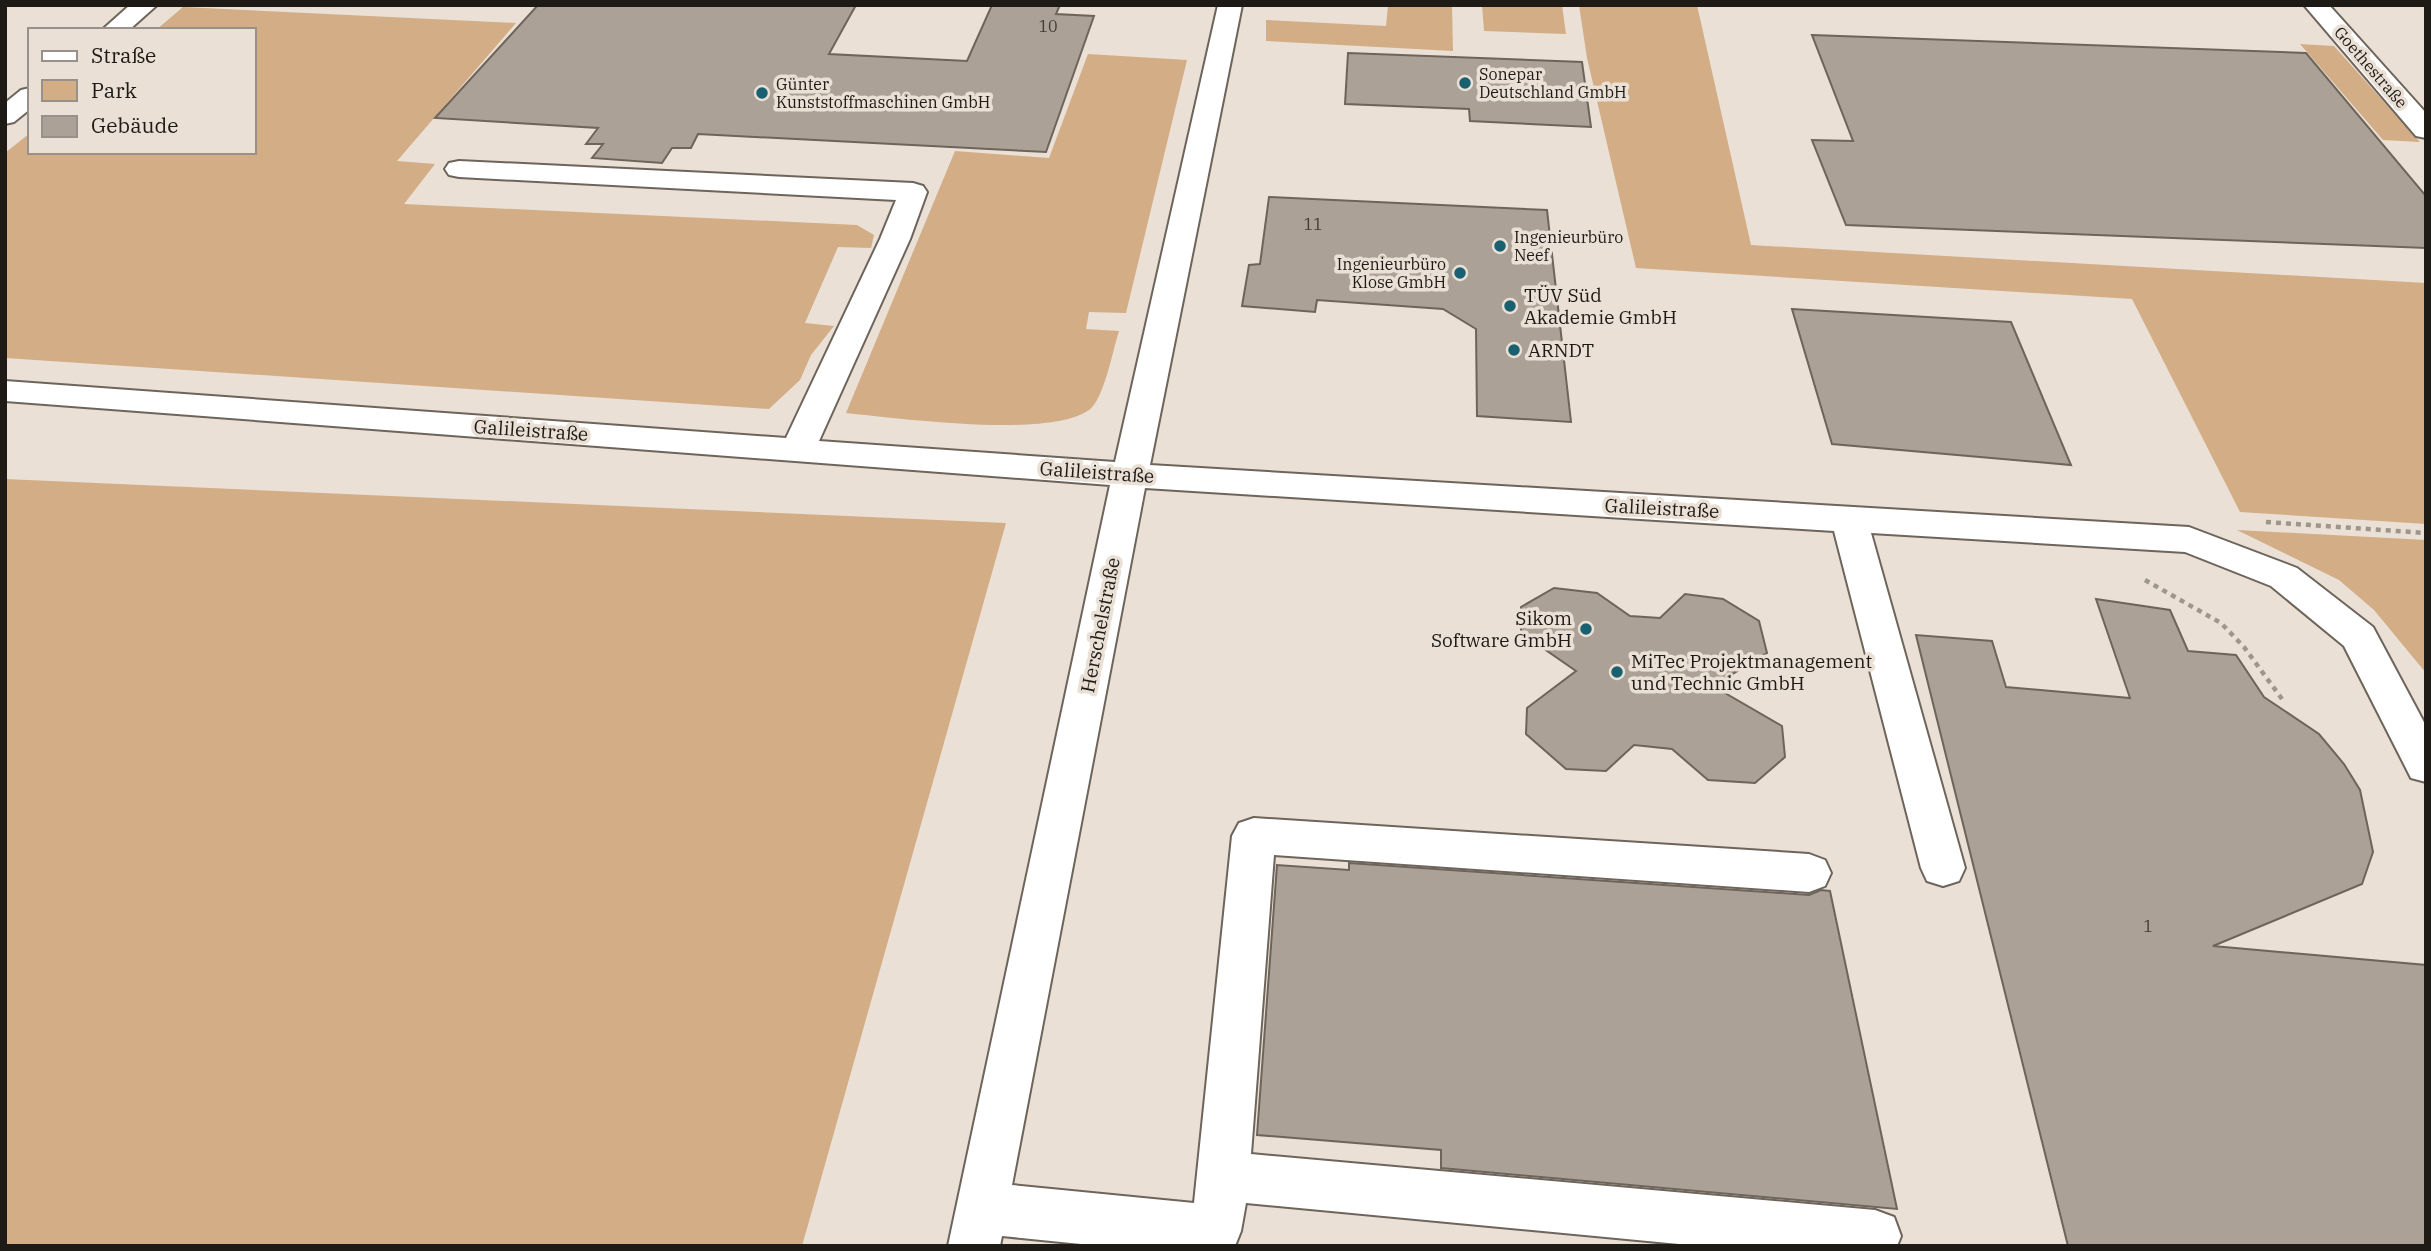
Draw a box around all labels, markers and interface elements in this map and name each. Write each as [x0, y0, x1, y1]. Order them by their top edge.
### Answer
house number: 10 [1038, 16, 1058, 36]
street label: Goethestraße [2330, 22, 2412, 112]
legend [28, 28, 256, 154]
text: Straße [91, 41, 156, 69]
place label: Sonepar Deutschland GmbH [1479, 64, 1627, 102]
place label: Günter Kunststoffmaschinen GmbH [776, 74, 990, 112]
marker: Sonepar Deutschland GmbH [1457, 75, 1473, 91]
text: Park [91, 76, 138, 104]
marker: Günter Kunststoffmaschinen GmbH [754, 85, 770, 101]
text: Gebäude [91, 111, 179, 139]
house number: 11 [1303, 214, 1323, 234]
place label: Ingenieurbüro Neef [1514, 227, 1623, 265]
marker: Ingenieurbüro Neef [1492, 238, 1508, 254]
place label: Ingenieurbüro Klose GmbH [1337, 254, 1446, 292]
marker: Ingenieurbüro Klose GmbH [1452, 265, 1468, 281]
place label: TÜV Süd Akademie GmbH [1524, 283, 1677, 329]
marker: TÜV Süd Akademie GmbH [1502, 298, 1518, 314]
place label: ARNDT [1528, 338, 1594, 362]
marker: ARNDT [1506, 342, 1522, 358]
street label: Galileistraße [473, 414, 589, 446]
street label: Galileistraße [1039, 456, 1155, 488]
street label: Galileistraße [1604, 493, 1720, 523]
street label: Herschelstraße [1075, 555, 1125, 695]
place label: Sikom Software GmbH [1431, 606, 1572, 652]
marker: Sikom Software GmbH [1578, 621, 1594, 637]
place label: MiTec Projektmanagement und Technic GmbH [1631, 649, 1873, 695]
marker: MiTec Projektmanagement und Technic GmbH [1609, 664, 1625, 680]
house number: 1 [2143, 916, 2153, 936]

